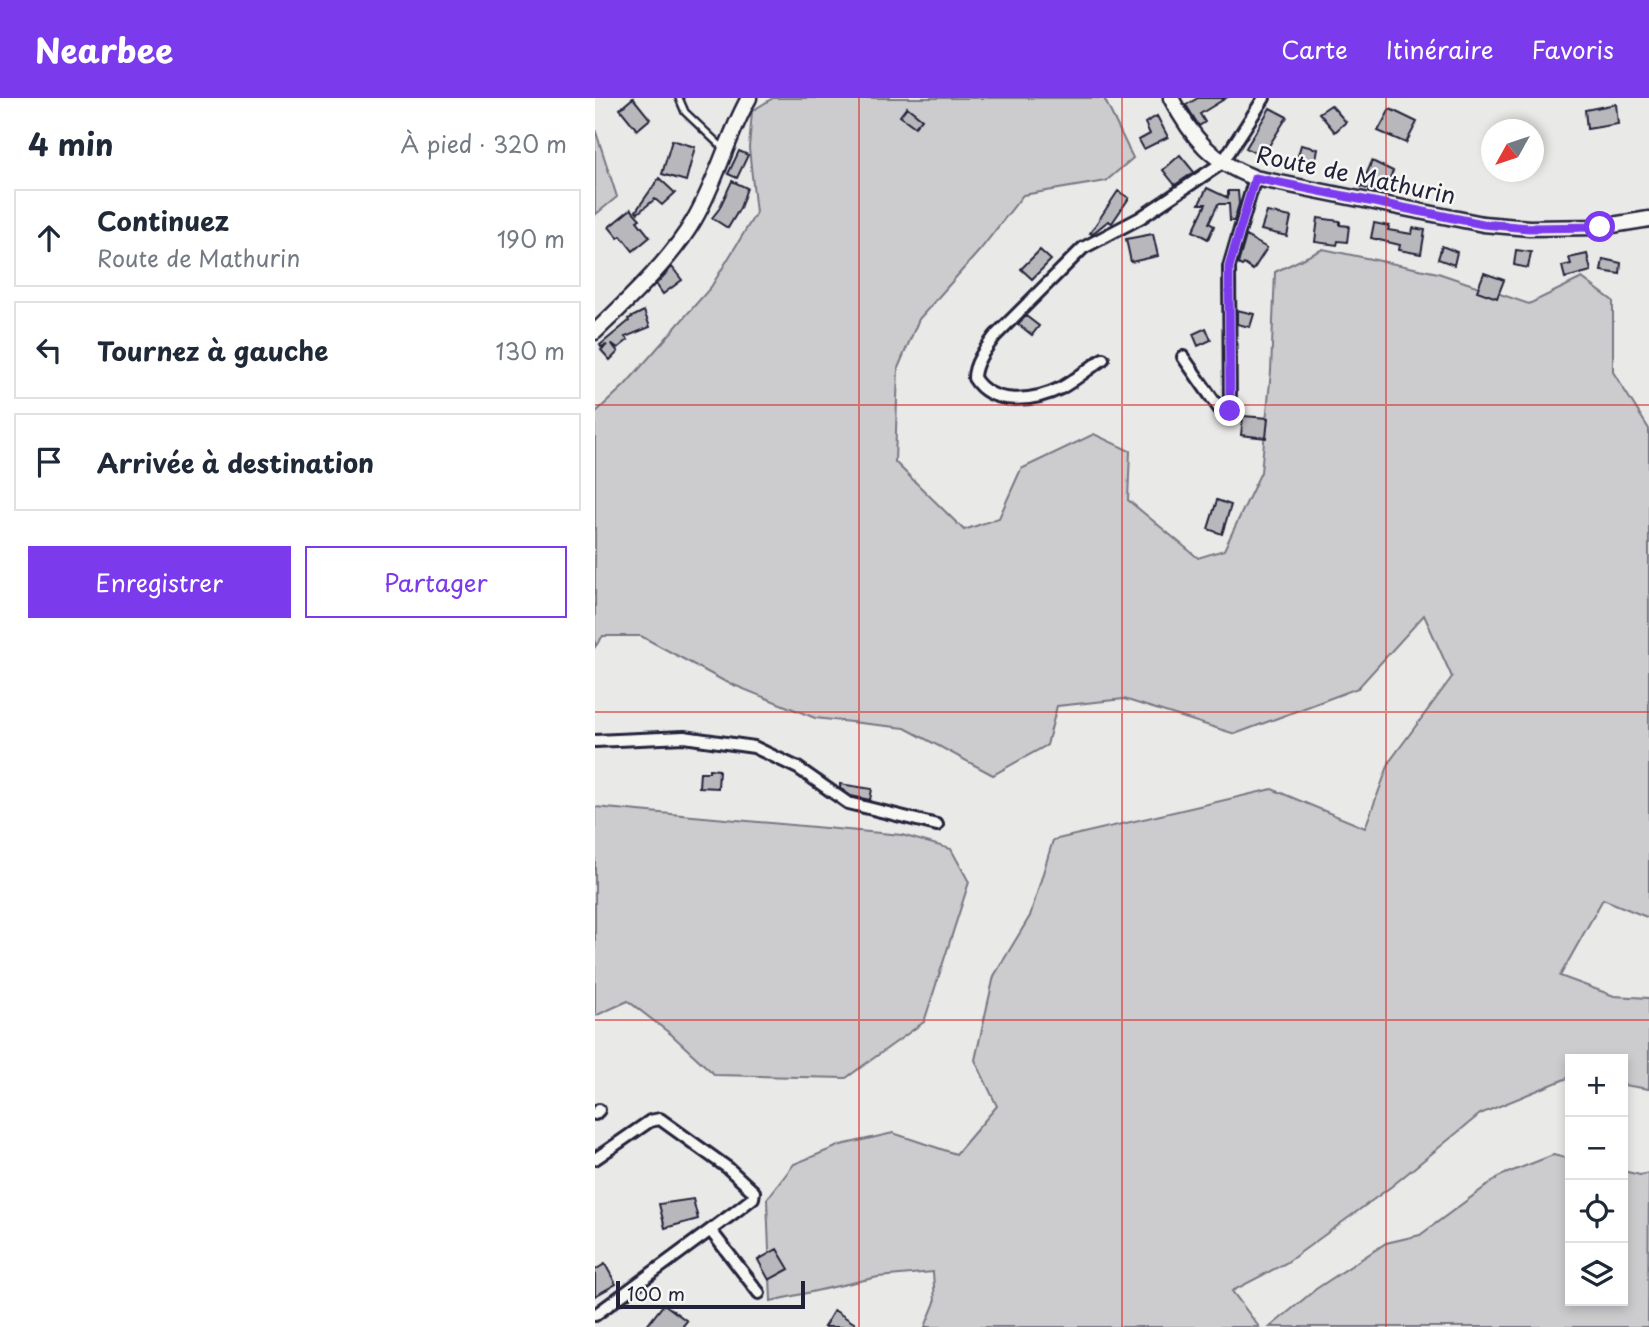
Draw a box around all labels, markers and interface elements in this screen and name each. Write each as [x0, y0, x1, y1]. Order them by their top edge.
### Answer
text: Nearbee [35, 24, 173, 74]
text: Carte [1281, 31, 1348, 67]
text: Itinéraire [1386, 31, 1494, 67]
text: Favoris [1532, 31, 1614, 67]
north arrow [1481, 119, 1544, 182]
text: 4 min [28, 121, 114, 166]
text: À pied · 320 m [400, 126, 567, 161]
street label: Route de Mathurin [1253, 136, 1459, 212]
text: Continuez [97, 201, 229, 240]
route start [1584, 211, 1615, 242]
icon: ahead [30, 219, 68, 257]
text: 190 m [497, 221, 565, 256]
text: Route de Mathurin [97, 240, 300, 275]
icon: left [30, 331, 68, 369]
text: Tournez à gauche [97, 331, 328, 370]
text: 130 m [495, 333, 565, 368]
route end [1214, 395, 1245, 426]
icon: arrive [30, 443, 68, 481]
text: Arrivée à destination [97, 443, 374, 482]
button: Enregistrer [28, 546, 291, 618]
button: Partager [305, 546, 567, 618]
map controls [1565, 1054, 1628, 1306]
button: + [1565, 1054, 1628, 1117]
button: − [1565, 1117, 1628, 1180]
button: locate [1565, 1180, 1628, 1243]
button: layers [1565, 1243, 1628, 1306]
scale bar [616, 1278, 805, 1310]
text: 100 m [627, 1279, 685, 1307]

